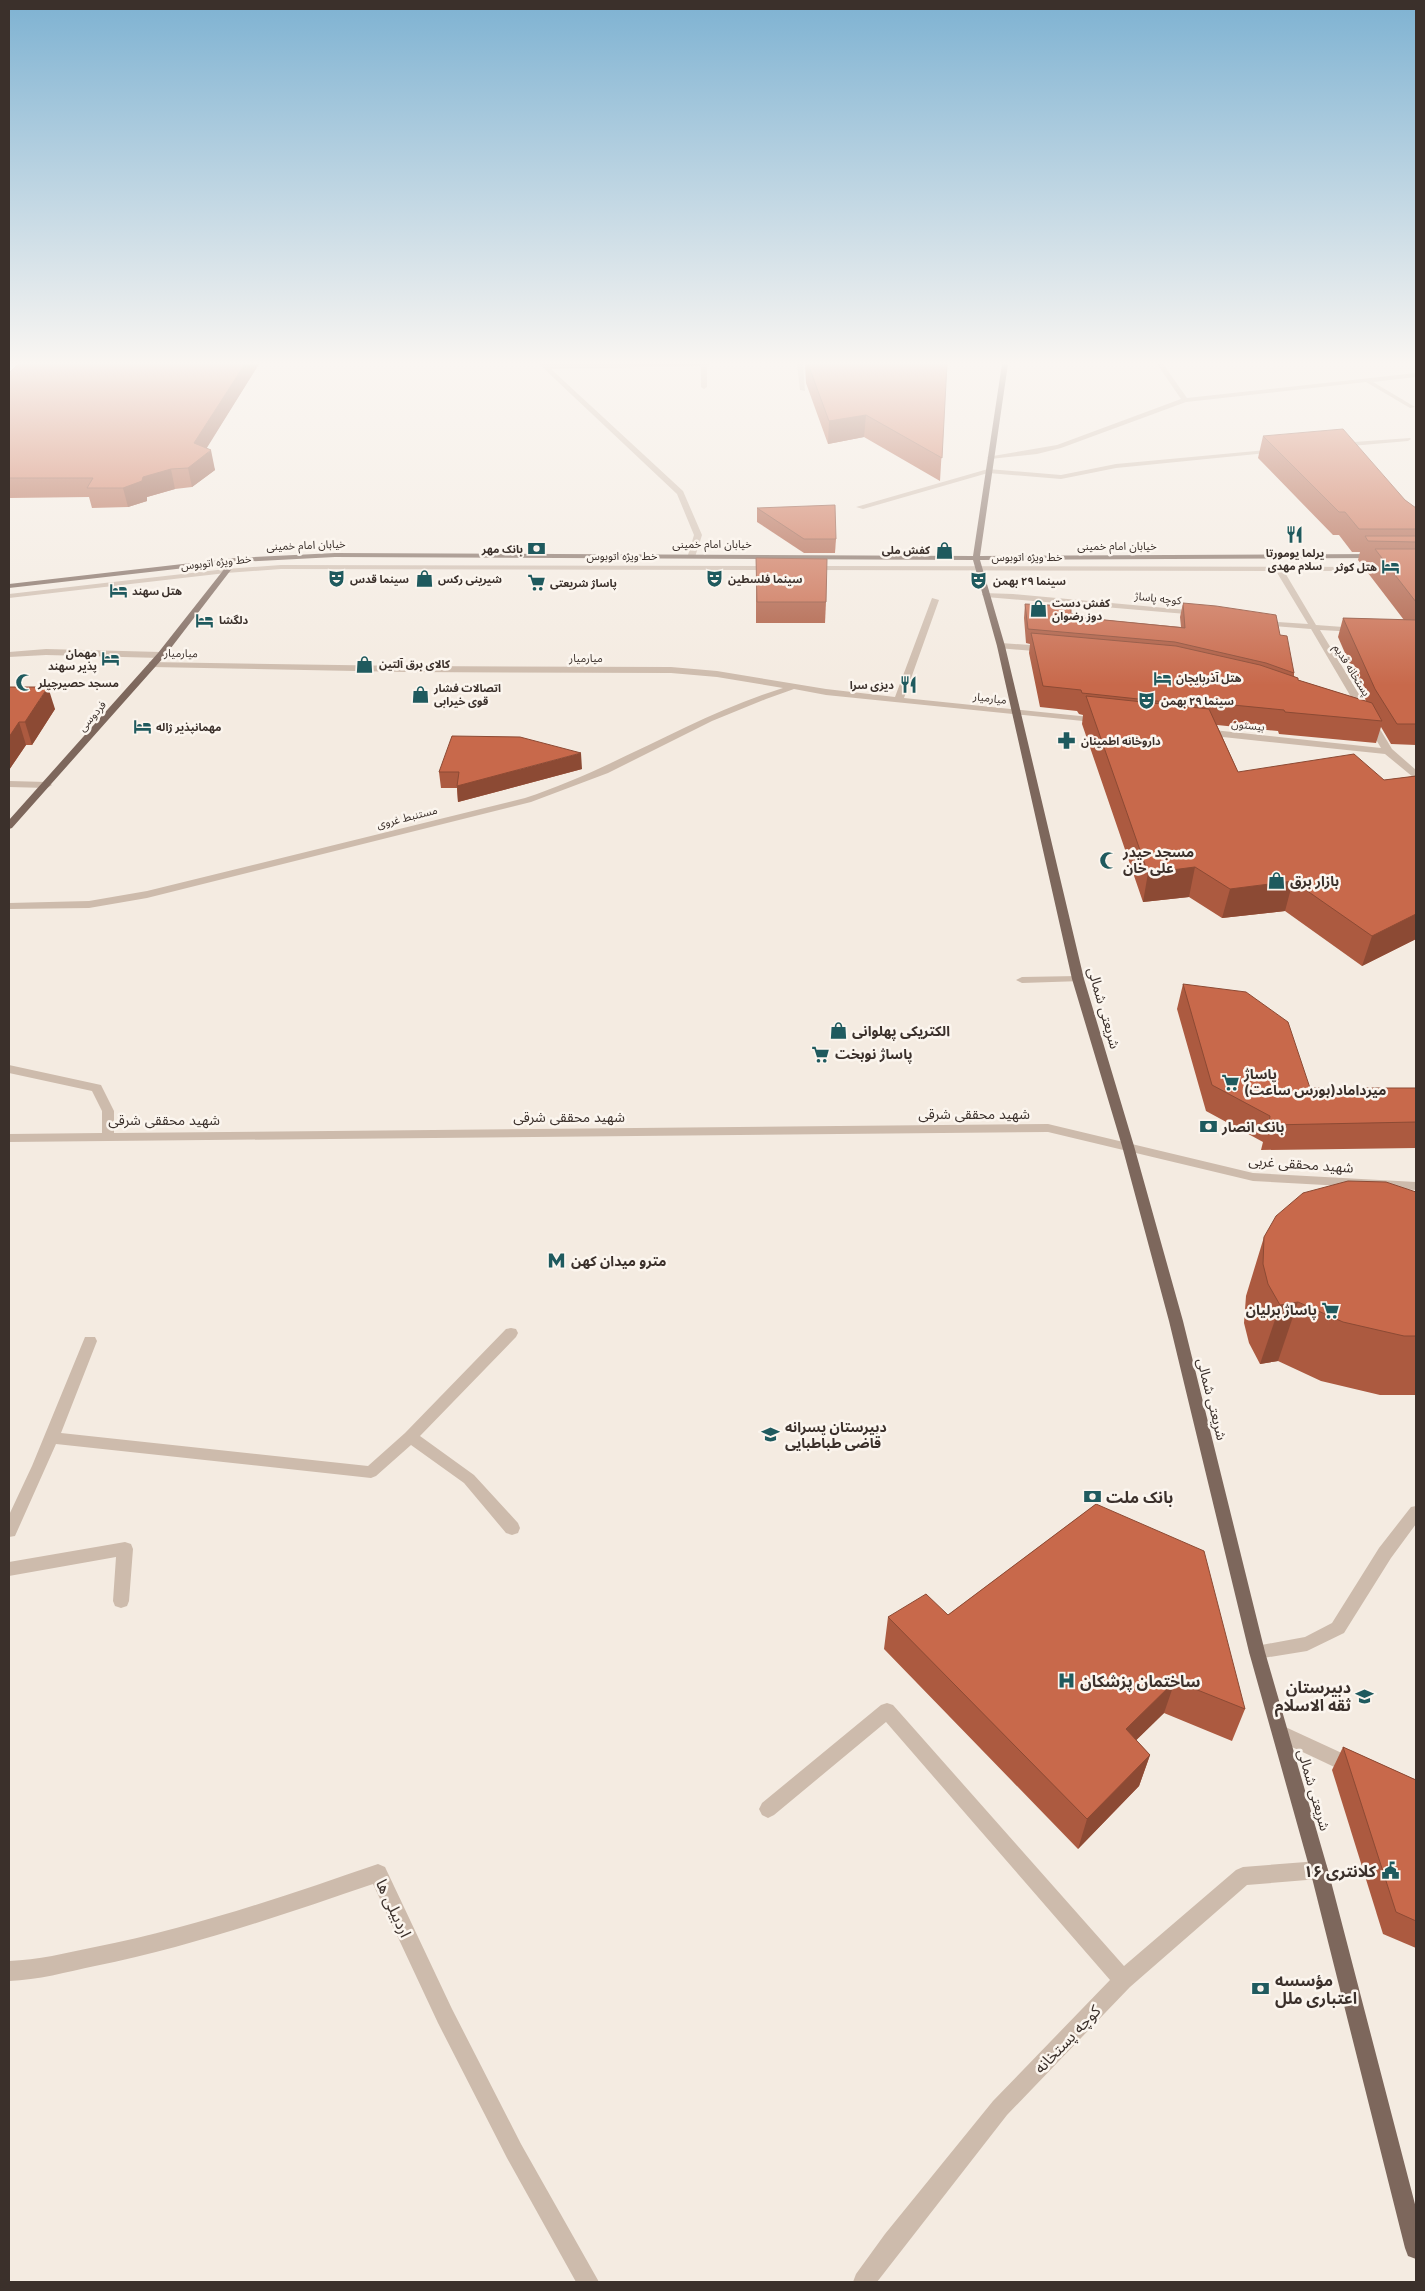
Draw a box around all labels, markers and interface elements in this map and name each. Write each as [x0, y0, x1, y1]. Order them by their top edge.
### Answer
restaurant icon: یرلما یومورتا سلام مهدی [1285, 525, 1305, 545]
street label: خیابان امام خمینی [266, 537, 346, 554]
street label: خیابان امام خمینی [672, 537, 752, 552]
bank icon: بانک مهر [527, 539, 547, 559]
street label: خیابان امام خمینی [1077, 539, 1157, 554]
shop icon: کفش ملی [934, 540, 954, 560]
place label: بانک مهر [481, 542, 523, 556]
place label: کفش ملی [882, 543, 931, 557]
place label: یرلما یومورتا سلام مهدی [1266, 546, 1324, 575]
street label: خط ویژه اتوبوس [587, 549, 658, 563]
street label: خط ویژه اتوبوس [992, 550, 1063, 564]
street label: خط ویژه اتوبوس [180, 551, 253, 573]
hotel icon: هتل کوثر [1381, 557, 1401, 577]
place label: هتل کوثر [1333, 560, 1377, 574]
theatre icon: سینما قدس [326, 569, 346, 589]
shop icon: شیرینی رکس [414, 569, 434, 589]
theatre icon: سینما فلسطین [704, 569, 724, 589]
theatre icon: سینما ٢٩ بهمن [969, 571, 989, 591]
place label: سینما قدس [350, 572, 409, 586]
place label: شیرینی رکس [438, 572, 502, 586]
place label: سینما فلسطین [728, 572, 802, 586]
supermarket icon: پاساژ شریعتی [526, 573, 546, 593]
place label: سینما ٢٩ بهمن [993, 574, 1066, 588]
place label: پاساژ شریعتی [550, 576, 617, 591]
hotel icon: هتل سهند [108, 581, 128, 601]
place label: هتل سهند [132, 584, 182, 598]
street label: کوچه پاساژ [1133, 588, 1183, 609]
place label: کفش دست دوز رضوان [1052, 596, 1111, 623]
shop icon: کفش دست دوز رضوان [1028, 599, 1048, 619]
hotel icon: دلگشا [195, 610, 215, 630]
place label: دلگشا [219, 613, 249, 627]
street label: پستخانه قدیم [1329, 641, 1373, 700]
place label: مهمان پذیر سهند [48, 646, 97, 674]
street label: میارمیار [163, 646, 198, 660]
hotel icon: مهمان پذیر سهند [101, 649, 121, 669]
street label: میارمیار [568, 651, 603, 665]
shop icon: کالای برق آلتین [355, 654, 375, 674]
place label: کالای برق آلتین [379, 657, 451, 671]
hotel icon: هتل آذربایجان [1152, 668, 1172, 688]
place label: هتل آذربایجان [1176, 671, 1241, 685]
mosque icon: مسجد حصیرچیلر [14, 673, 34, 693]
restaurant icon: دیزی سرا [898, 675, 918, 695]
place label: مسجد حصیرچیلر [37, 676, 119, 691]
place label: دیزی سرا [850, 678, 894, 692]
place label: اتصالات فشار قوی خیرابی [433, 681, 501, 708]
shop icon: اتصالات فشار قوی خیرابی [410, 684, 430, 704]
street label: میارمیار [971, 689, 1008, 707]
theatre icon: سینما ۲۹ بهمن [1137, 691, 1157, 711]
place label: سینما ۲۹ بهمن [1161, 694, 1234, 708]
street label: فردوسی [75, 698, 109, 734]
street label: بیستون [1231, 716, 1265, 734]
hotel icon: مهمانپذیر ژاله [132, 717, 152, 737]
place label: مهمانپذیر ژاله [156, 720, 221, 735]
pharmacy icon: داروخانه اطمینان [1057, 731, 1077, 751]
place label: داروخانه اطمینان [1081, 734, 1161, 748]
street label: مستنبط غروی [375, 803, 439, 831]
place label: مسجد حیدر علی خان [1122, 843, 1194, 876]
mosque icon: مسجد حیدر علی خان [1099, 850, 1119, 870]
shop icon: بازار برق [1266, 871, 1286, 891]
place label: بازار برق [1290, 872, 1339, 890]
street label: شریعتی شمالی [1084, 965, 1124, 1051]
shop icon: الکتریکی پهلوانی [828, 1021, 848, 1041]
place label: الکتریکی پهلوانی [852, 1022, 950, 1041]
supermarket icon: پاساژ نوبخت [811, 1044, 831, 1064]
place label: پاساژ نوبخت [835, 1045, 913, 1064]
place label: پاساژ میرداماد(بورس ساعت) [1243, 1065, 1386, 1099]
supermarket icon: پاساژ میرداماد(بورس ساعت) [1220, 1072, 1240, 1092]
street label: شهید محققی شرقی [918, 1105, 1030, 1123]
street label: شهید محققی شرقی [513, 1108, 625, 1126]
street label: شهید محققی شرقی [108, 1111, 220, 1129]
bank icon: بانک انصار [1198, 1117, 1218, 1137]
place label: بانک انصار [1221, 1118, 1284, 1136]
street label: شهید محققی غربی [1248, 1151, 1354, 1177]
metro station icon: مترو میدان کهن [547, 1251, 567, 1271]
place label: مترو میدان کهن [571, 1252, 666, 1270]
supermarket icon: پاساژ برلیان [1321, 1300, 1341, 1320]
place label: پاساژ برلیان [1246, 1301, 1317, 1320]
street label: شریعتی شمالی [1193, 1356, 1231, 1442]
place label: دبیرستان پسرانه قاضی طباطبایی [785, 1418, 887, 1451]
school or university icon: دبیرستان پسرانه قاضی طباطبایی [761, 1425, 781, 1445]
bank icon: بانک ملت [1082, 1487, 1102, 1507]
place label: بانک ملت [1106, 1487, 1173, 1507]
hospital icon: ساختمان پزشکان [1056, 1671, 1076, 1691]
place label: ساختمان پزشکان [1080, 1671, 1200, 1692]
place label: دبیرستان ثقه الاسلام [1275, 1677, 1351, 1717]
school or university icon: دبیرستان ثقه الاسلام [1355, 1686, 1375, 1706]
street label: شریعتی شمالی [1294, 1747, 1334, 1833]
place label: کلانتری ۱۶ [1304, 1861, 1377, 1881]
public building icon: کلانتری ۱۶ [1380, 1861, 1400, 1881]
street label: اردبیلی ها [372, 1876, 416, 1940]
place label: مؤسسه اعتباری ملل [1275, 1970, 1357, 2008]
bank icon: مؤسسه اعتباری ملل [1251, 1979, 1271, 1999]
street label: کوچه پستخانه [1030, 2000, 1106, 2078]

